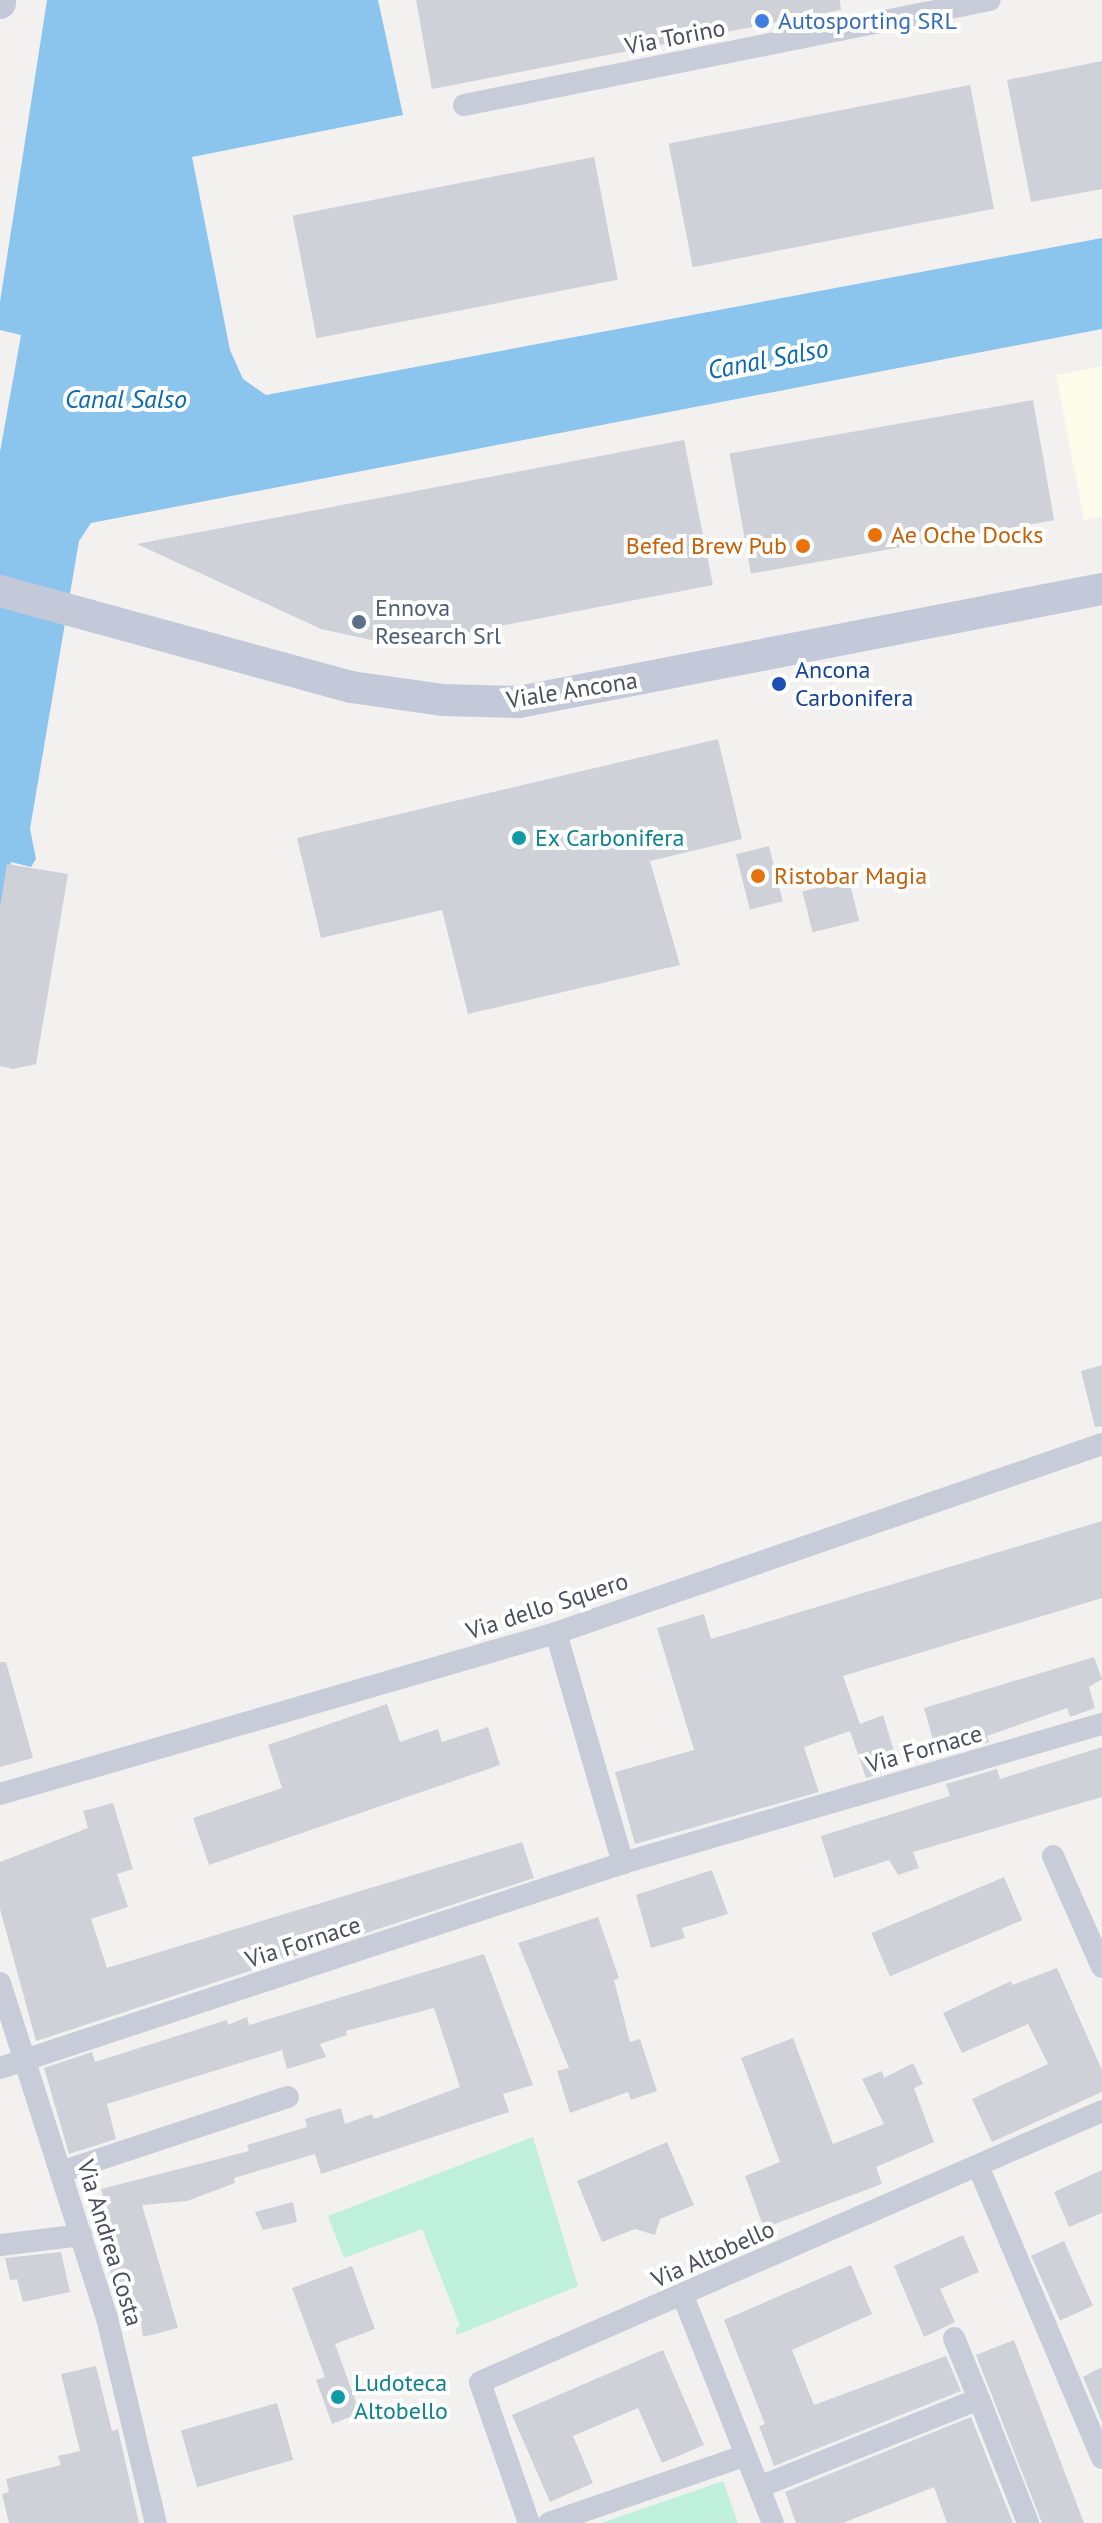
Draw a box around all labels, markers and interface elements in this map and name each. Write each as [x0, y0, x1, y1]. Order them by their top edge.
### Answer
place label: Autosporting SRL [778, 7, 957, 35]
marker: Autosporting SRL [753, 12, 771, 30]
street label: Via Torino [622, 13, 728, 61]
water label: Canal Salso [705, 332, 831, 386]
water label: Canal Salso [65, 383, 187, 415]
place label: Ae Oche Docks [891, 521, 1043, 549]
marker: Ae Oche Docks [866, 526, 884, 544]
place label: Befed Brew Pub [625, 532, 787, 560]
marker: Befed Brew Pub [794, 537, 812, 555]
place label: Ennova Research Srl [375, 594, 501, 650]
marker: Ennova Research Srl [350, 613, 368, 631]
place label: Ancona Carbonifera [795, 656, 913, 712]
street label: Viale Ancona [504, 665, 640, 715]
marker: Ancona Carbonifera [770, 675, 788, 693]
place label: Ex Carbonifera [535, 824, 685, 852]
marker: Ex Carbonifera [510, 829, 528, 847]
place label: Ristobar Magia [774, 862, 927, 890]
marker: Ristobar Magia [749, 867, 767, 885]
street label: Via dello Squero [462, 1566, 632, 1646]
street label: Via Fornace [863, 1719, 985, 1779]
street label: Via Fornace [242, 1910, 364, 1974]
street label: Via Andrea Costa [71, 2156, 149, 2330]
street label: Via Altobello [647, 2214, 779, 2294]
place label: Ludoteca Altobello [354, 2369, 448, 2425]
marker: Ludoteca Altobello [329, 2388, 347, 2406]

